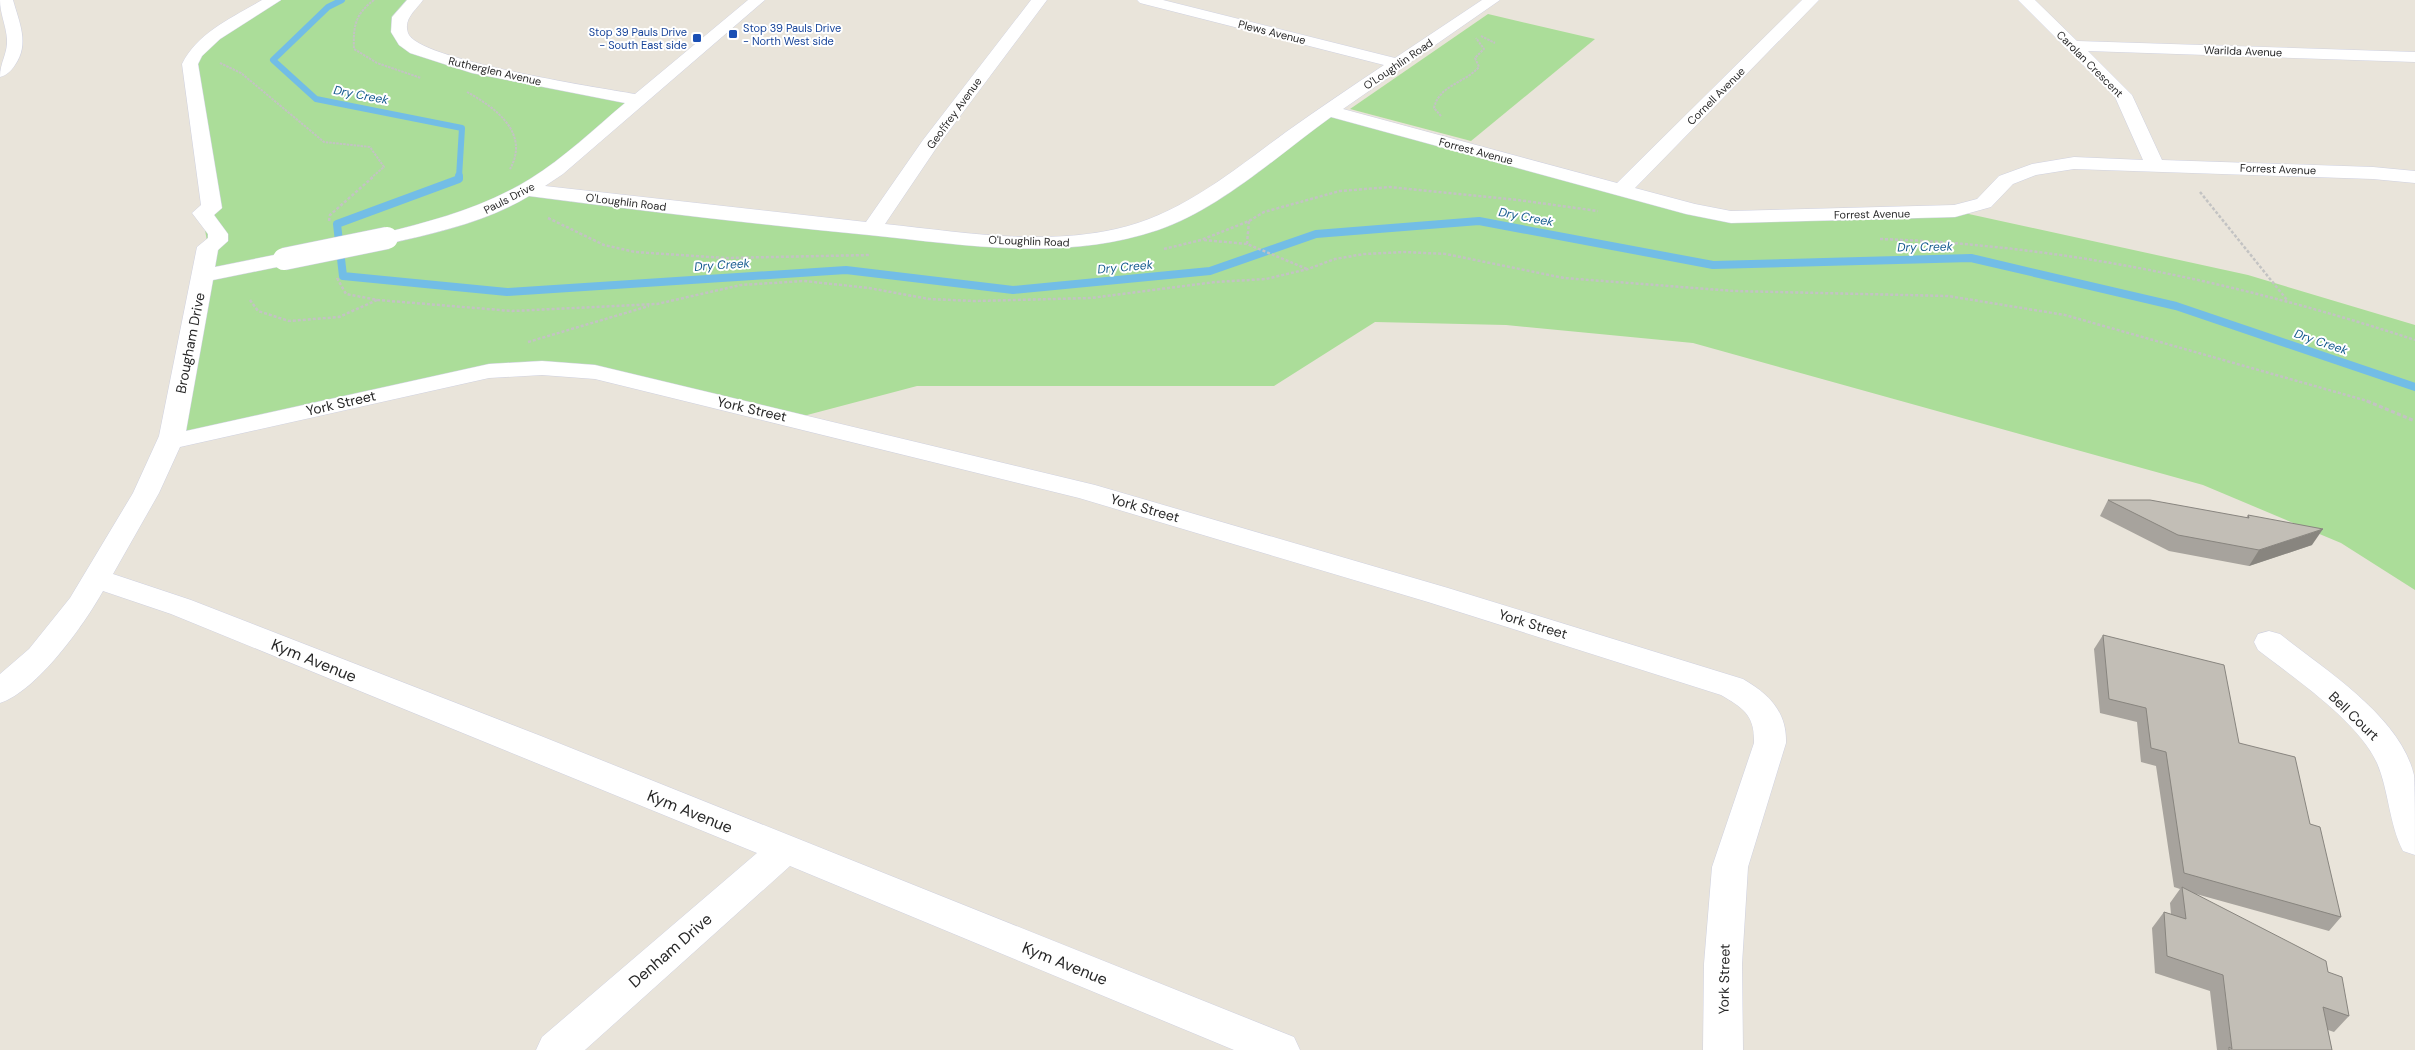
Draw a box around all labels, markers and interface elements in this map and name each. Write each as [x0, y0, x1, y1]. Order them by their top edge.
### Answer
street label: Plews Avenue [1237, 17, 1307, 47]
place label: Stop 39 Pauls Drive - North West side [743, 21, 841, 48]
place label: Stop 39 Pauls Drive - South East side [589, 25, 687, 52]
marker: Stop 39 Pauls Drive - North West side [727, 28, 739, 40]
street label: Carolan Crescent [2054, 28, 2126, 100]
marker: Stop 39 Pauls Drive - South East side [691, 32, 703, 44]
street label: O'Loughlin Road [1360, 35, 1436, 92]
street label: Warilda Avenue [2204, 43, 2282, 59]
street label: Rutherglen Avenue [447, 53, 543, 89]
street label: Cornell Avenue [1684, 64, 1748, 128]
street label: Geoffrey Avenue [923, 75, 985, 151]
water label: Dry Creek [332, 82, 391, 108]
street label: Forrest Avenue [1437, 134, 1515, 168]
street label: Forrest Avenue [2240, 161, 2316, 177]
street label: Pauls Drive [481, 179, 537, 217]
street label: O'Loughlin Road [585, 190, 667, 214]
water label: Dry Creek [1497, 204, 1556, 230]
street label: Forrest Avenue [1834, 206, 1910, 222]
street label: O'Loughlin Road [988, 233, 1070, 249]
water label: Dry Creek [1897, 239, 1954, 255]
water label: Dry Creek [694, 255, 751, 275]
water label: Dry Creek [1097, 257, 1154, 277]
street label: Brougham Drive [171, 291, 209, 395]
water label: Dry Creek [2292, 325, 2351, 359]
street label: York Street [304, 386, 378, 420]
street label: York Street [715, 392, 789, 426]
street label: York Street [1108, 490, 1182, 526]
street label: York Street [1496, 605, 1570, 643]
street label: Kym Avenue [268, 634, 360, 687]
street label: Bell Court [2325, 688, 2383, 744]
street label: Kym Avenue [644, 785, 736, 838]
street label: Denham Drive [624, 908, 716, 992]
street label: Kym Avenue [1019, 937, 1111, 990]
street label: York Street [1714, 943, 1734, 1015]

